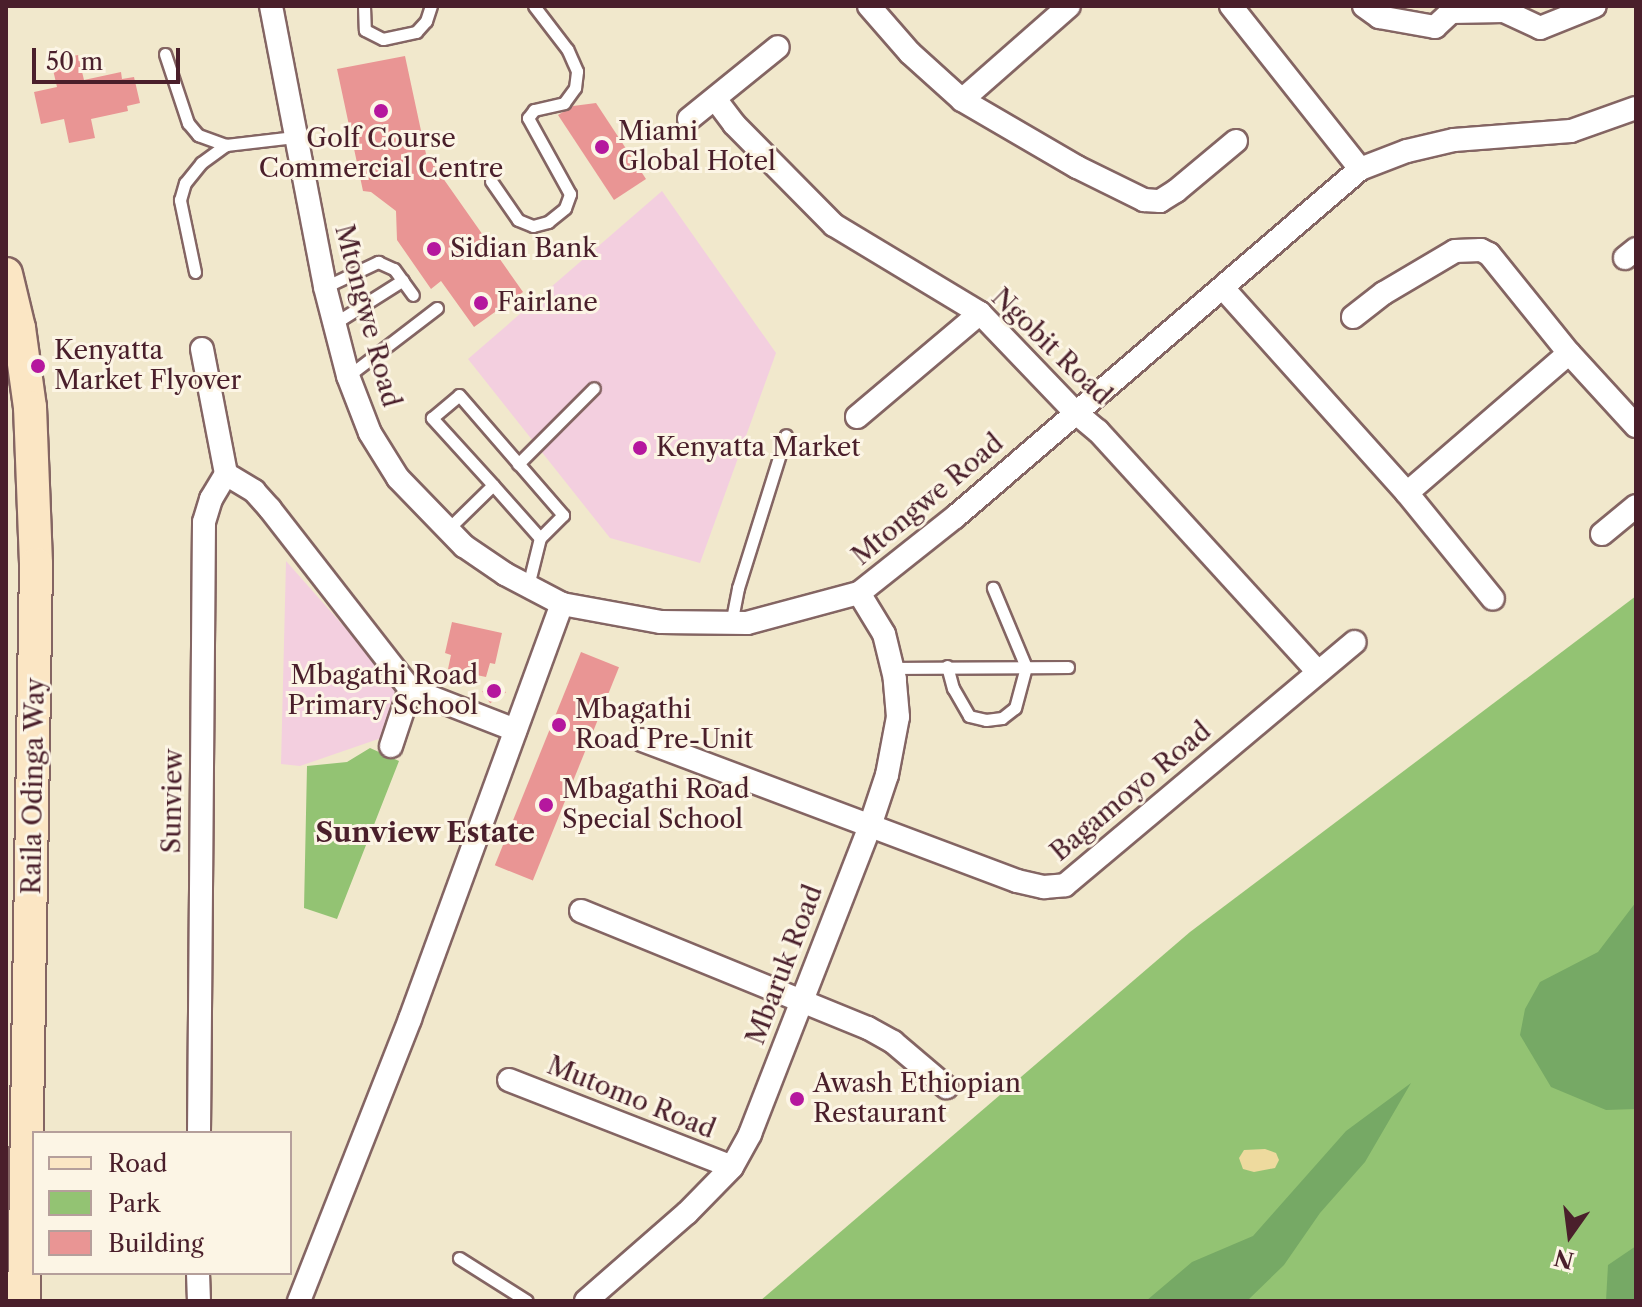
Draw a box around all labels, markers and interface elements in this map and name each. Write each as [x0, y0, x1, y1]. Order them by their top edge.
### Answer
scale bar [36, 32, 184, 82]
text: 50 m [46, 47, 103, 76]
marker: Golf Course Commercial Centre [372, 102, 390, 120]
place label: Miami Global Hotel [618, 116, 776, 178]
place label: Golf Course Commercial Centre [259, 123, 503, 184]
marker: Miami Global Hotel [593, 138, 611, 156]
street label: Mtongwe Road [328, 221, 406, 411]
place label: Sidian Bank [450, 233, 597, 265]
marker: Sidian Bank [425, 240, 443, 258]
street label: Ngobit Road [985, 282, 1117, 412]
place label: Fairlane [497, 287, 598, 319]
marker: Fairlane [472, 294, 490, 312]
place label: Kenyatta Market Flyover [54, 335, 242, 396]
marker: Kenyatta Market Flyover [29, 357, 47, 375]
street label: Mtongwe Road [846, 428, 1010, 572]
place label: Kenyatta Market [656, 432, 861, 464]
marker: Kenyatta Market [631, 439, 649, 457]
place label: Mbagathi Road Primary School [287, 660, 478, 722]
street label: Raila Odinga Way [16, 676, 52, 896]
marker: Mbagathi Road Primary School [485, 682, 503, 700]
place label: Mbagathi Road Pre-Unit [575, 694, 753, 756]
marker: Mbagathi Road Pre-Unit [550, 716, 568, 734]
street label: Bagamoyo Road [1045, 716, 1217, 868]
street label: Sunview [156, 748, 190, 854]
place label: Mbagathi Road Special School [562, 774, 750, 836]
marker: Mbagathi Road Special School [537, 796, 555, 814]
district label: Sunview Estate [315, 815, 535, 849]
street label: Mbaruk Road [740, 881, 830, 1049]
street label: Mutomo Road [542, 1050, 720, 1146]
place label: Awash Ethiopian Restaurant [813, 1068, 1021, 1130]
marker: Awash Ethiopian Restaurant [788, 1090, 806, 1108]
legend [32, 1131, 292, 1275]
text: Road [108, 1149, 167, 1178]
text: Park [108, 1189, 160, 1218]
north arrow [1530, 1195, 1610, 1275]
text: Building [108, 1229, 204, 1258]
text: N [1552, 1243, 1577, 1274]

